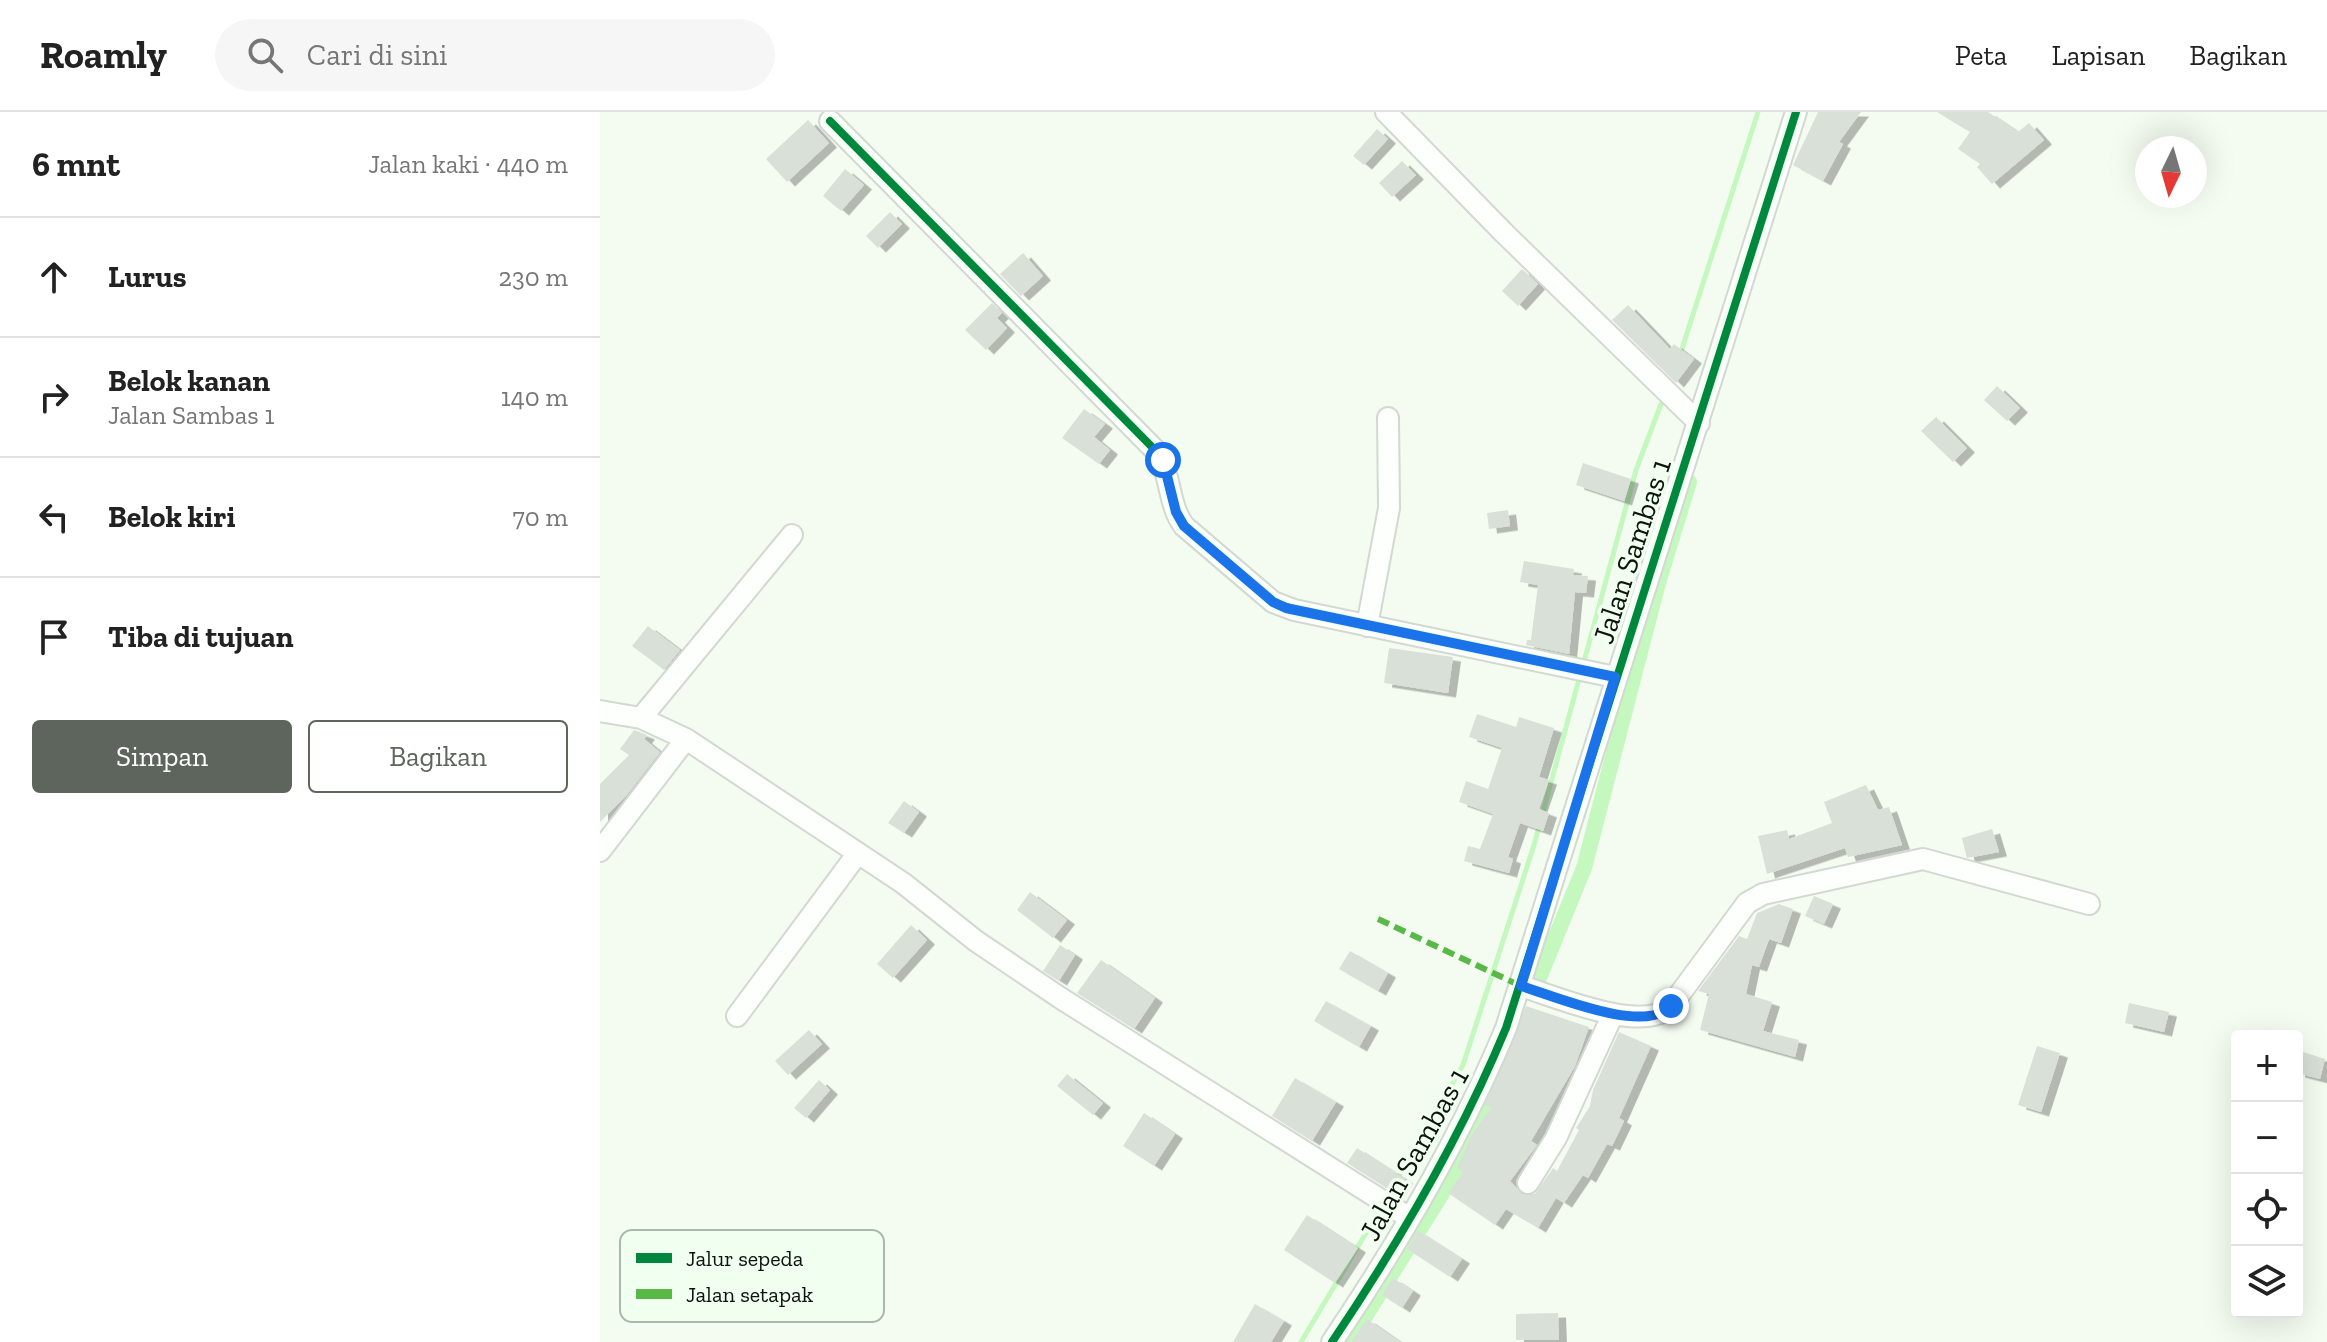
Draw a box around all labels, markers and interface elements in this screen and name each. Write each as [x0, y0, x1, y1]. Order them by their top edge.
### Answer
search box [215, 19, 775, 91]
text: Roamly [40, 32, 167, 78]
icon: search [243, 33, 287, 77]
text: Cari di sini [307, 37, 447, 73]
text: Peta [1955, 39, 2007, 72]
text: Lapisan [2051, 39, 2145, 72]
text: Bagikan [2189, 39, 2287, 72]
north arrow [2135, 136, 2207, 208]
text: 6 mnt [32, 144, 120, 185]
text: Jalan kaki · 440 m [368, 148, 568, 180]
icon: ahead [32, 255, 76, 299]
text: Lurus [108, 259, 187, 295]
text: 230 m [499, 261, 568, 293]
text: Belok kanan [108, 363, 270, 399]
icon: right [32, 375, 76, 419]
text: 140 m [501, 381, 568, 413]
text: Jalan Sambas 1 [108, 399, 275, 431]
route start [1145, 442, 1181, 478]
street label: Jalan Sambas 1 [1585, 454, 1679, 648]
icon: left [32, 495, 76, 539]
text: Belok kiri [108, 499, 235, 535]
text: 70 m [512, 501, 568, 533]
icon: arrive [32, 615, 76, 659]
text: Tiba di tujuan [108, 619, 293, 655]
button: Simpan [32, 720, 292, 793]
button: Bagikan [308, 720, 568, 793]
route end [1653, 988, 1689, 1024]
map controls [2231, 1030, 2303, 1318]
button: + [2231, 1030, 2303, 1102]
street label: Jalan Sambas 1 [1352, 1061, 1476, 1247]
button: − [2231, 1102, 2303, 1174]
button: locate [2231, 1174, 2303, 1246]
legend [620, 1230, 884, 1322]
text: Jalur sepeda [686, 1245, 804, 1272]
button: layers [2231, 1246, 2303, 1318]
text: Jalan setapak [686, 1281, 814, 1308]

